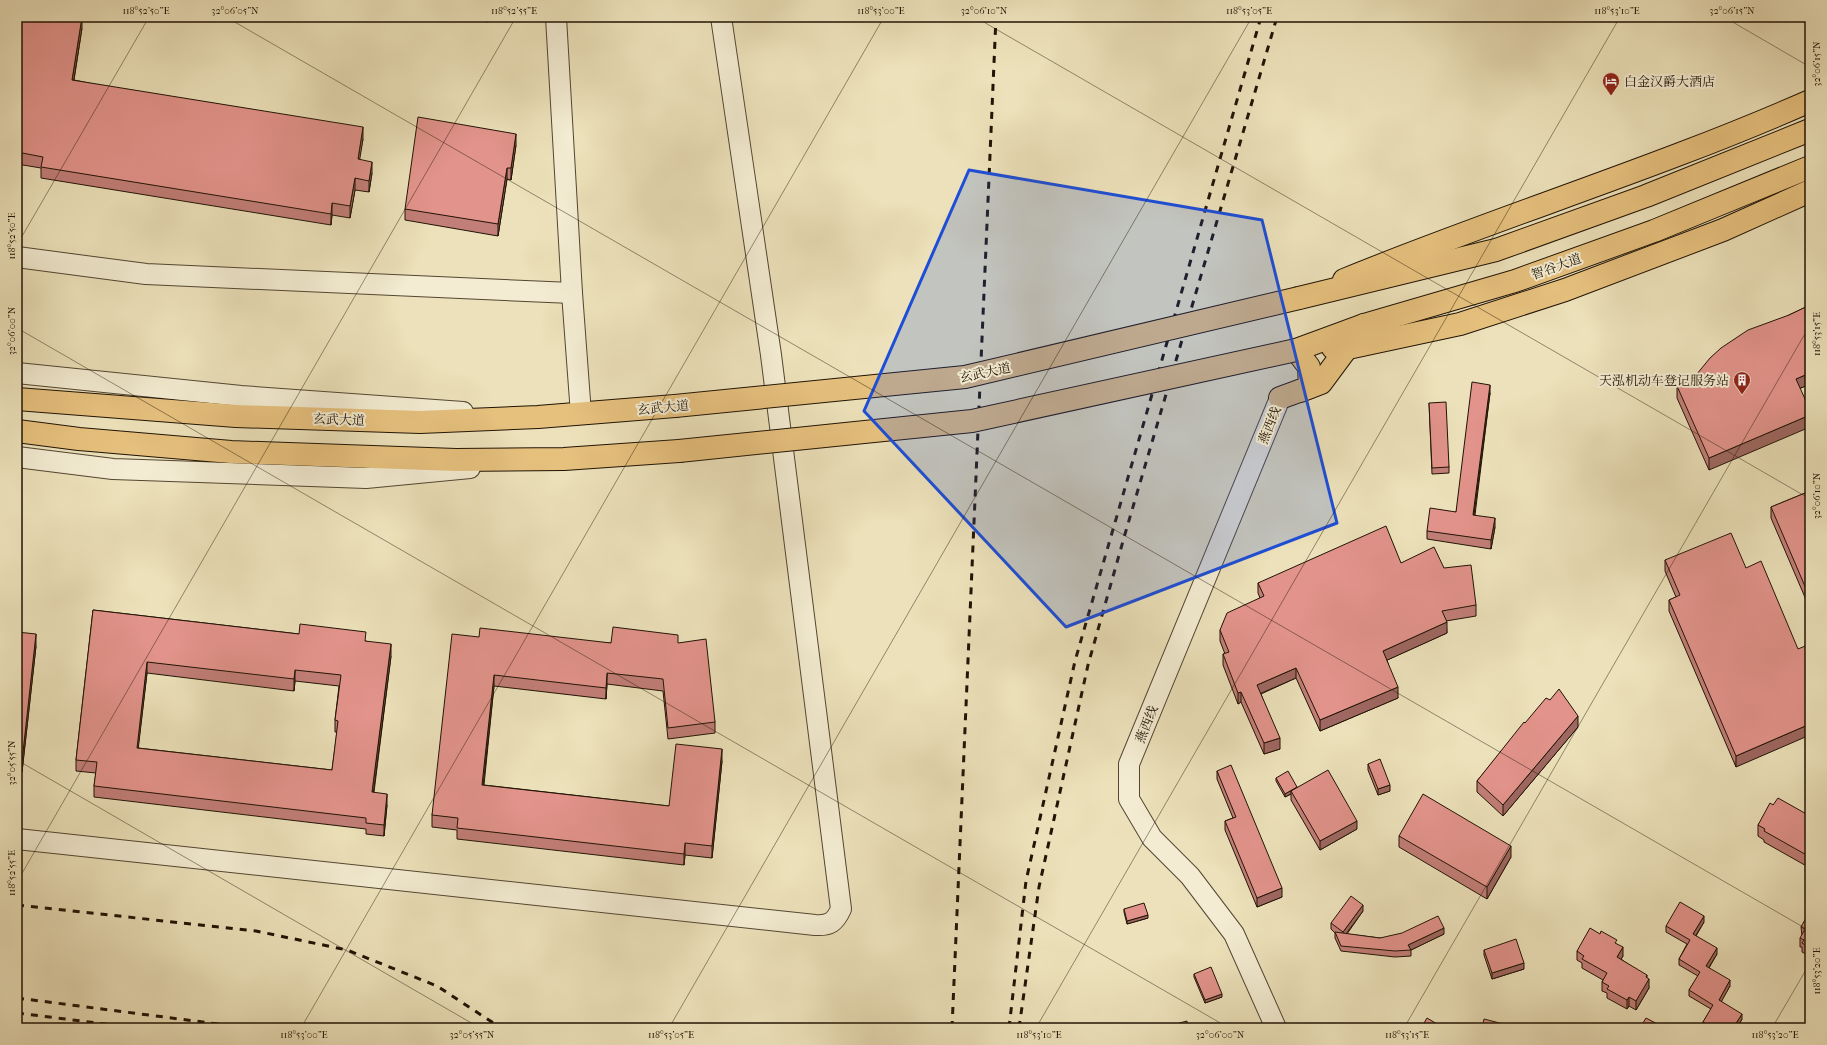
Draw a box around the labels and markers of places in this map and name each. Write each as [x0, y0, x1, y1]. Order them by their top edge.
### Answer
hotel icon: 白金汉爵大酒店 [1601, 71, 1621, 96]
place label: 白金汉爵大酒店 [1624, 74, 1715, 89]
building icon: 天泓机动车登记服务站 [1732, 370, 1752, 395]
place label: 天泓机动车登记服务站 [1599, 373, 1729, 388]

